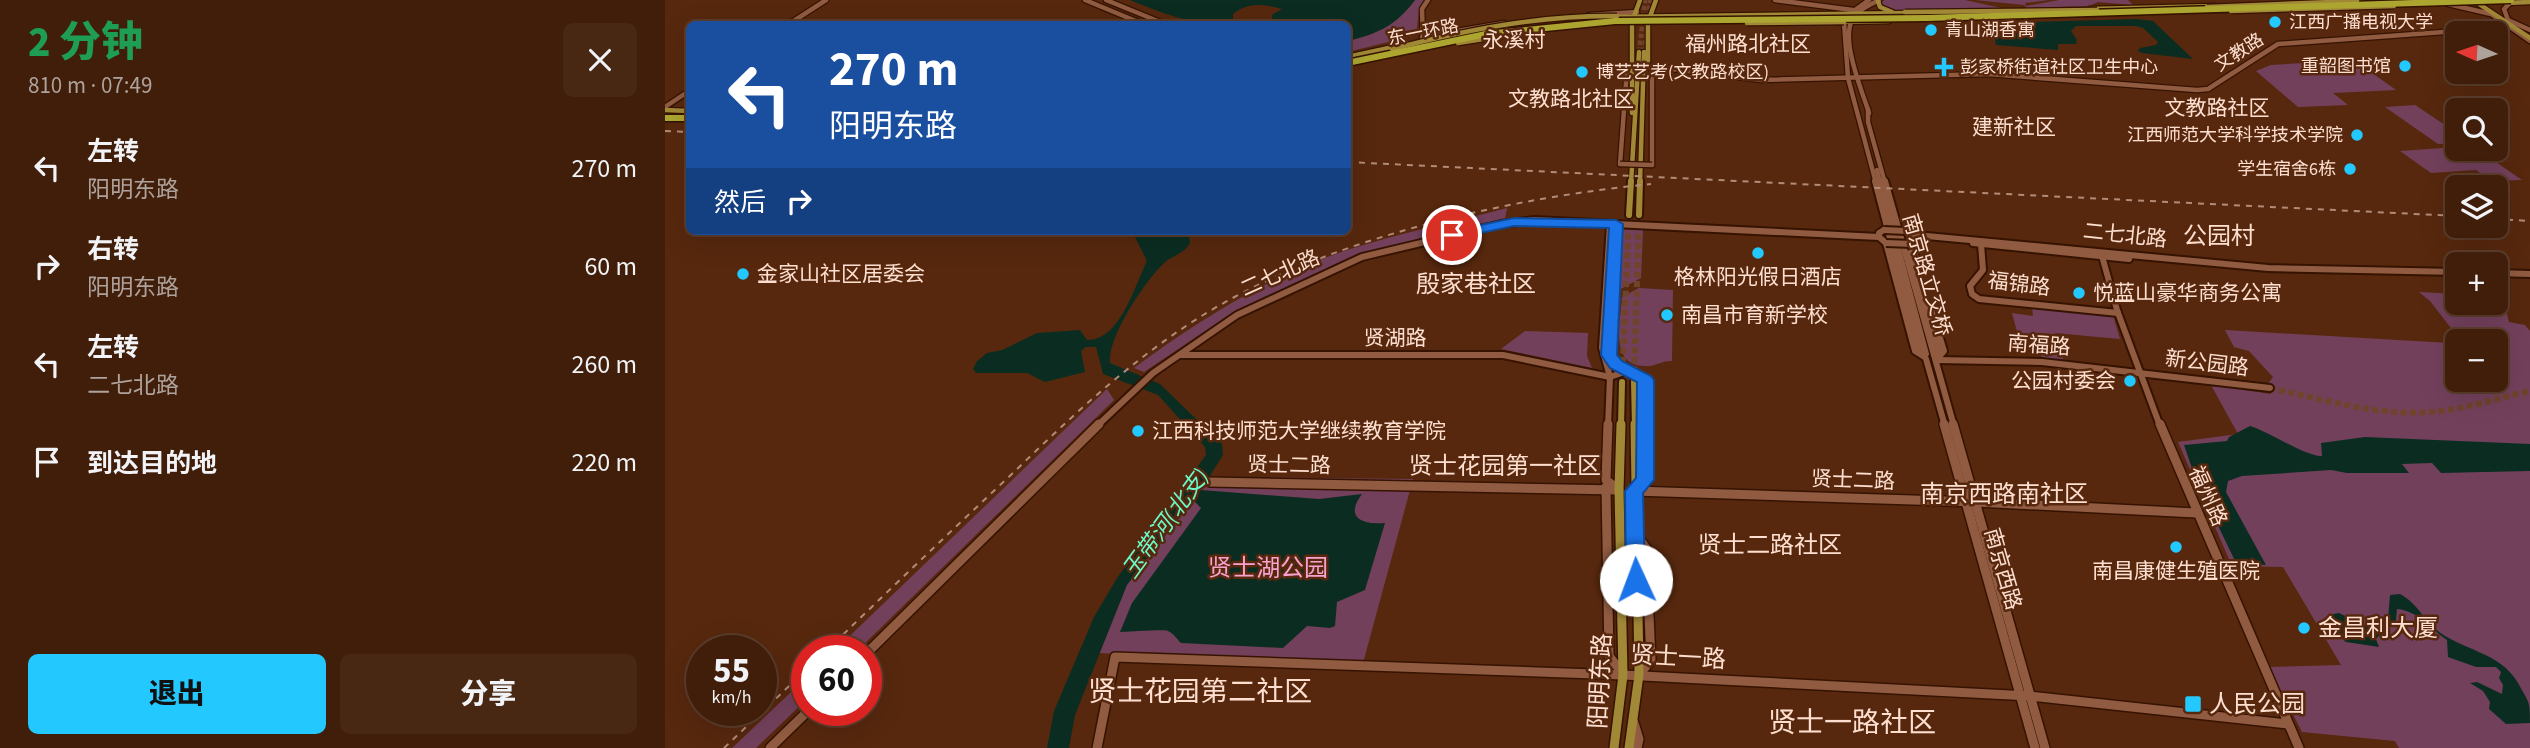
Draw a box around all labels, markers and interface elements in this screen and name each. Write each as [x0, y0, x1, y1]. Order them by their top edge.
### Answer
place label: 江西广播电视大学 [2289, 10, 2433, 35]
text: 2 分钟 [28, 13, 143, 73]
street label: 东一环路 [1385, 13, 1461, 52]
marker: 江西广播电视大学 [2267, 14, 2283, 30]
place label: 青山湖香寓 [1945, 18, 2035, 43]
north arrow [2445, 21, 2508, 84]
map controls [2445, 21, 2508, 392]
marker: 青山湖香寓 [1923, 22, 1939, 38]
button: close [563, 23, 637, 97]
district label: 永溪村 [1483, 25, 1546, 55]
street label: 文教路 [2210, 27, 2269, 78]
district label: 福州路北社区 [1685, 29, 1811, 59]
text: 270 m [829, 35, 958, 105]
icon: left [714, 49, 805, 140]
place label: 重韶图书馆 [2301, 54, 2391, 79]
place label: 彭家桥街道社区卫生中心 [1960, 55, 2158, 80]
marker: 彭家桥街道社区卫生中心 [1934, 57, 1954, 77]
marker: 重韶图书馆 [2397, 58, 2413, 74]
place label: 博艺艺考(文教路校区) [1596, 60, 1769, 85]
marker: 博艺艺考(文教路校区) [1574, 64, 1590, 80]
text: 810 m · 07:49 [28, 69, 152, 102]
district label: 文教路北社区 [1508, 84, 1634, 114]
district label: 文教路社区 [2165, 93, 2270, 123]
button: search [2445, 98, 2508, 161]
text: 阳明东路 [829, 104, 957, 150]
district label: 建新社区 [1972, 112, 2056, 142]
place label: 江西师范大学科学技术学院 [2127, 123, 2343, 148]
marker: 江西师范大学科学技术学院 [2349, 127, 2365, 143]
text: 左转 [87, 133, 139, 170]
icon: left [28, 149, 66, 187]
text: 270 m [571, 150, 637, 187]
place label: 学生宿舍6栋 [2237, 157, 2336, 182]
marker: 学生宿舍6栋 [2342, 161, 2358, 177]
text: 阳明东路 [87, 173, 179, 206]
button: layers [2445, 175, 2508, 238]
icon: right [780, 182, 818, 220]
text: 然后 [714, 184, 766, 221]
pin [1422, 205, 1482, 265]
street label: 南京路立交桥 [1895, 210, 1959, 340]
icon: arrive [1433, 216, 1471, 254]
street label: 二七北路 [2082, 216, 2168, 254]
district label: 公园村 [2183, 219, 2255, 254]
text: 右转 [87, 231, 139, 268]
street label: 二七北路 [1236, 242, 1324, 304]
marker: 格林阳光假日酒店 [1750, 245, 1766, 261]
icon: right [28, 247, 66, 285]
text: 60 m [584, 248, 637, 285]
button: + [2445, 252, 2508, 315]
place label: 金家山社区居委会 [757, 259, 925, 289]
place label: 格林阳光假日酒店 [1674, 262, 1842, 292]
street label: 福锦路 [1986, 265, 2052, 303]
marker: 金家山社区居委会 [735, 266, 751, 282]
district label: 殷家巷社区 [1416, 267, 1536, 302]
text: 阳明东路 [87, 271, 179, 304]
place label: 悦蓝山豪华商务公寓 [2093, 278, 2282, 308]
marker: 悦蓝山豪华商务公寓 [2071, 285, 2087, 301]
place label: 南昌市育新学校 [1681, 300, 1828, 330]
marker: 南昌市育新学校 [1659, 307, 1675, 323]
street label: 贤湖路 [1364, 323, 1427, 353]
street label: 南福路 [2007, 328, 2071, 362]
text: 左转 [87, 329, 139, 366]
button: − [2445, 329, 2508, 392]
street label: 新公园路 [2163, 343, 2251, 383]
icon: left [28, 345, 66, 383]
text: 260 m [571, 346, 637, 383]
place label: 公园村委会 [2011, 366, 2116, 396]
text: 二七北路 [87, 369, 179, 402]
marker: 公园村委会 [2122, 373, 2138, 389]
place label: 江西科技师范大学继续教育学院 [1152, 416, 1446, 446]
marker: 江西科技师范大学继续教育学院 [1130, 423, 1146, 439]
icon: arrive [28, 443, 66, 481]
text: 220 m [571, 444, 637, 481]
text: 到达目的地 [87, 445, 217, 482]
street label: 贤士二路 [1247, 449, 1331, 481]
district label: 贤士花园第一社区 [1409, 449, 1601, 484]
street label: 福州路 [2181, 461, 2235, 531]
water label: 玉带河(北支) [1114, 462, 1217, 585]
street label: 贤士二路 [1811, 464, 1895, 496]
district label: 南京西路南社区 [1920, 477, 2088, 512]
street label: 南京西路 [1977, 524, 2029, 614]
district label: 贤士二路社区 [1698, 528, 1842, 563]
marker: 南昌康健生殖医院 [2168, 539, 2184, 555]
position arrow [1599, 543, 1673, 617]
park label: 贤士湖公园 [1208, 551, 1328, 586]
place label: 南昌康健生殖医院 [2092, 556, 2260, 586]
place label: 金昌利大厦 [2318, 611, 2438, 646]
marker: 金昌利大厦 [2296, 620, 2312, 636]
street label: 阳明东路 [1581, 632, 1620, 730]
speed limit sign: 60 [791, 635, 882, 726]
street label: 贤士一路 [1629, 638, 1727, 677]
text: 55 [713, 646, 750, 696]
button: 退出 [28, 654, 326, 734]
button: 分享 [340, 654, 637, 734]
district label: 贤士花园第二社区 [1088, 672, 1312, 712]
text: km/h [712, 685, 751, 710]
place label: 人民公园 [2209, 687, 2305, 722]
marker: 人民公园 [2183, 694, 2203, 714]
district label: 贤士一路社区 [1768, 703, 1936, 743]

